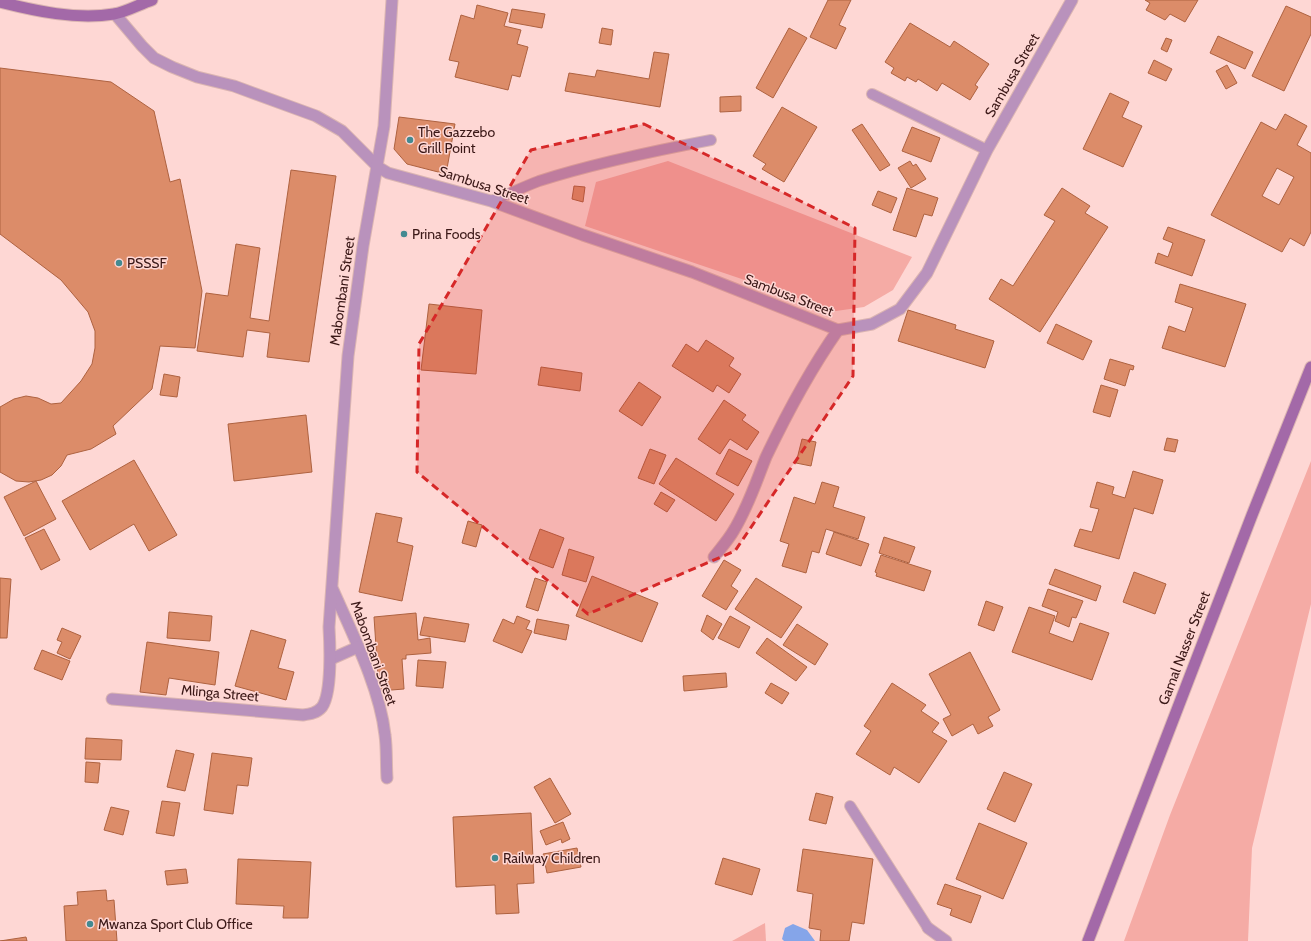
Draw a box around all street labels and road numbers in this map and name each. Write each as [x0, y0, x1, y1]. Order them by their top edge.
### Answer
street label: Sambusa Street [981, 30, 1043, 120]
street label: Sambusa Street [437, 162, 532, 208]
street label: Mabombani Street [325, 235, 359, 347]
street label: Sambusa Street [742, 270, 836, 320]
street label: Gamal Nasser Street [1154, 588, 1214, 707]
street label: Mabombani Street [347, 598, 401, 708]
street label: Mlinga Street [180, 681, 260, 705]

